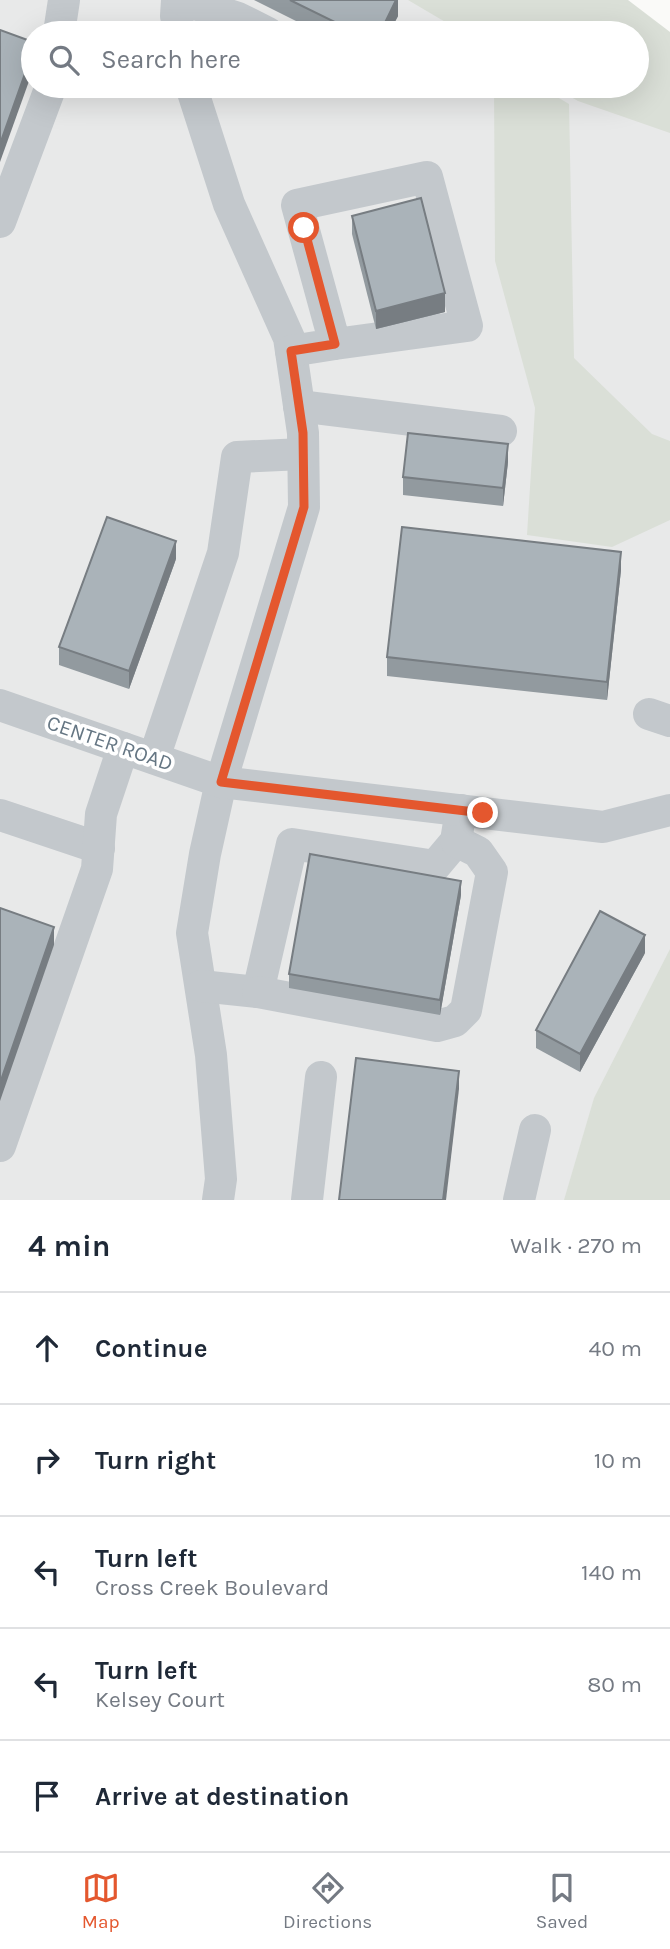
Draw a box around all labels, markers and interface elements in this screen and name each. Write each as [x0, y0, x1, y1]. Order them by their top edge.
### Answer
search box [21, 21, 649, 98]
icon: search [45, 41, 83, 79]
text: Search here [101, 44, 241, 75]
route start [288, 212, 319, 243]
street label: CENTER ROAD [44, 710, 176, 776]
route end [467, 797, 498, 828]
text: 4 min [28, 1228, 110, 1264]
text: Walk · 270 m [510, 1232, 642, 1259]
icon: ahead [28, 1329, 66, 1367]
text: Continue [95, 1333, 207, 1364]
text: 40 m [589, 1335, 642, 1362]
icon: right [28, 1441, 66, 1479]
text: Turn right [95, 1445, 216, 1476]
text: 10 m [594, 1447, 642, 1474]
text: Turn left [95, 1543, 197, 1574]
icon: left [28, 1553, 66, 1591]
text: 140 m [581, 1559, 642, 1586]
text: Cross Creek Boulevard [95, 1574, 329, 1601]
text: Turn left [95, 1655, 197, 1686]
icon: left [28, 1665, 66, 1703]
text: 80 m [587, 1671, 642, 1698]
text: Kelsey Court [95, 1686, 225, 1713]
icon: arrive [28, 1777, 66, 1815]
text: Arrive at destination [95, 1781, 349, 1812]
tab: Map [82, 1869, 120, 1933]
tab: Directions [283, 1869, 372, 1933]
tab: Saved [536, 1869, 588, 1933]

